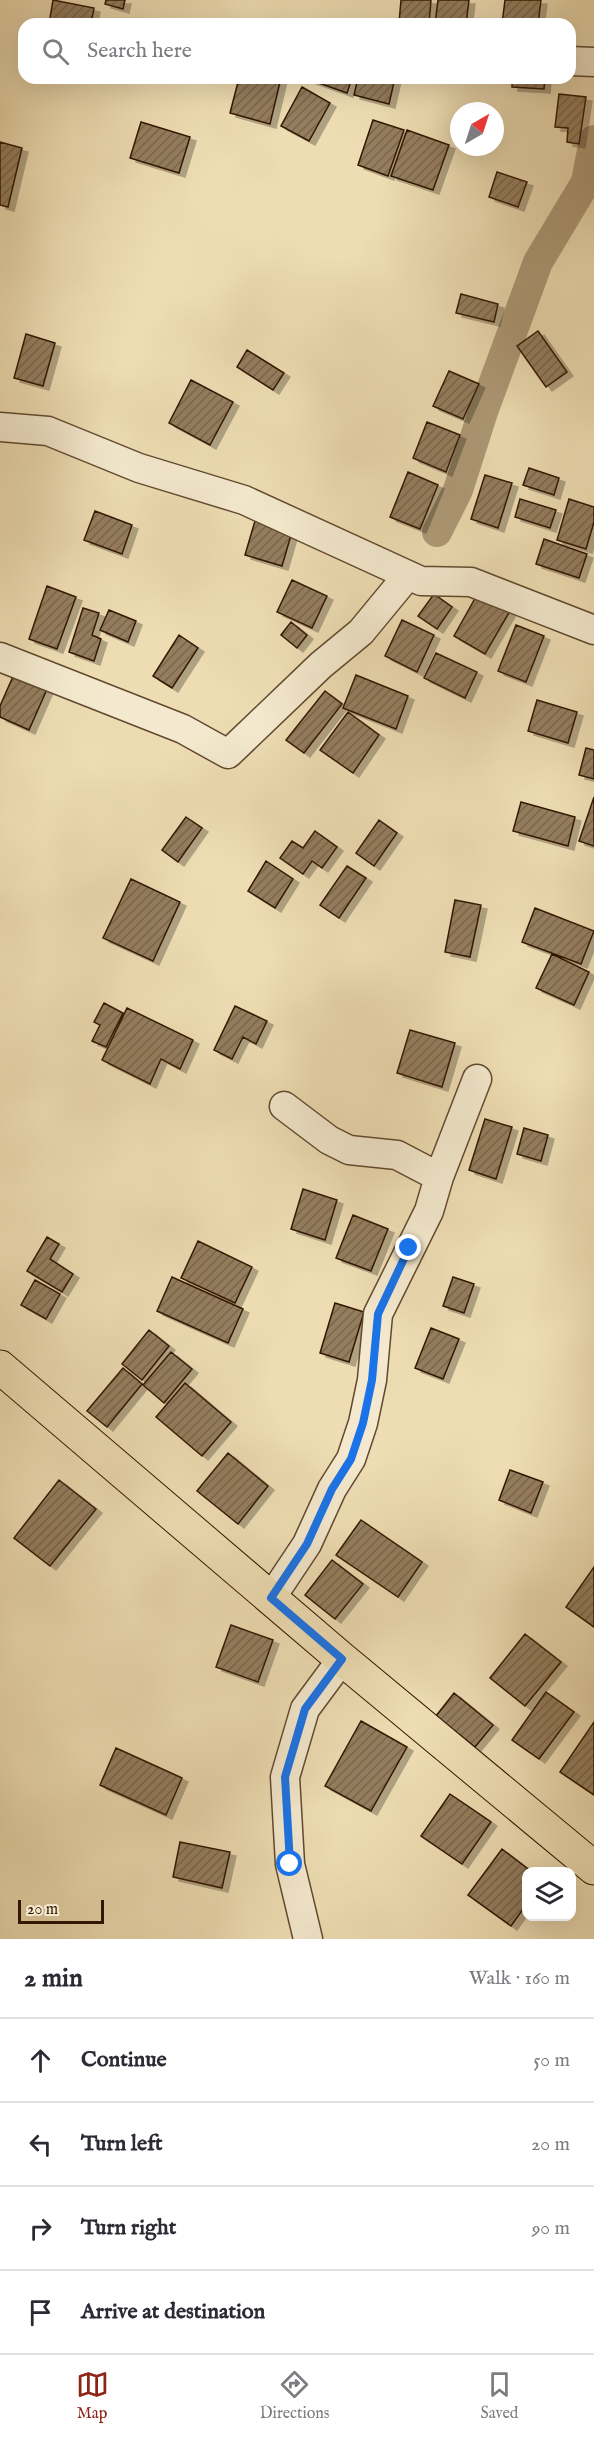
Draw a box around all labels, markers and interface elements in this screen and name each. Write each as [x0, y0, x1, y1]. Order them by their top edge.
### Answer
search box [18, 18, 576, 84]
icon: search [39, 35, 72, 68]
text: Search here [87, 37, 192, 65]
north arrow [450, 102, 504, 156]
route end [395, 1234, 421, 1260]
route start [276, 1850, 302, 1876]
map controls [522, 1867, 576, 1921]
button: layers [522, 1867, 576, 1921]
scale bar [18, 1897, 104, 1924]
text: 20 m [27, 1900, 58, 1920]
text: 2 min [24, 1962, 83, 1995]
text: Walk · 160 m [469, 1966, 570, 1991]
icon: ahead [24, 2044, 57, 2077]
text: Continue [81, 2046, 167, 2074]
text: 50 m [533, 2048, 570, 2073]
icon: left [24, 2128, 57, 2161]
text: Turn left [81, 2130, 163, 2158]
text: 20 m [531, 2132, 570, 2157]
icon: right [24, 2212, 57, 2245]
text: Turn right [81, 2214, 176, 2242]
text: 90 m [532, 2216, 570, 2241]
icon: arrive [24, 2296, 57, 2329]
text: Arrive at destination [81, 2298, 265, 2326]
tab: Map [76, 2368, 109, 2424]
tab: Directions [260, 2368, 329, 2424]
tab: Saved [481, 2368, 518, 2424]

